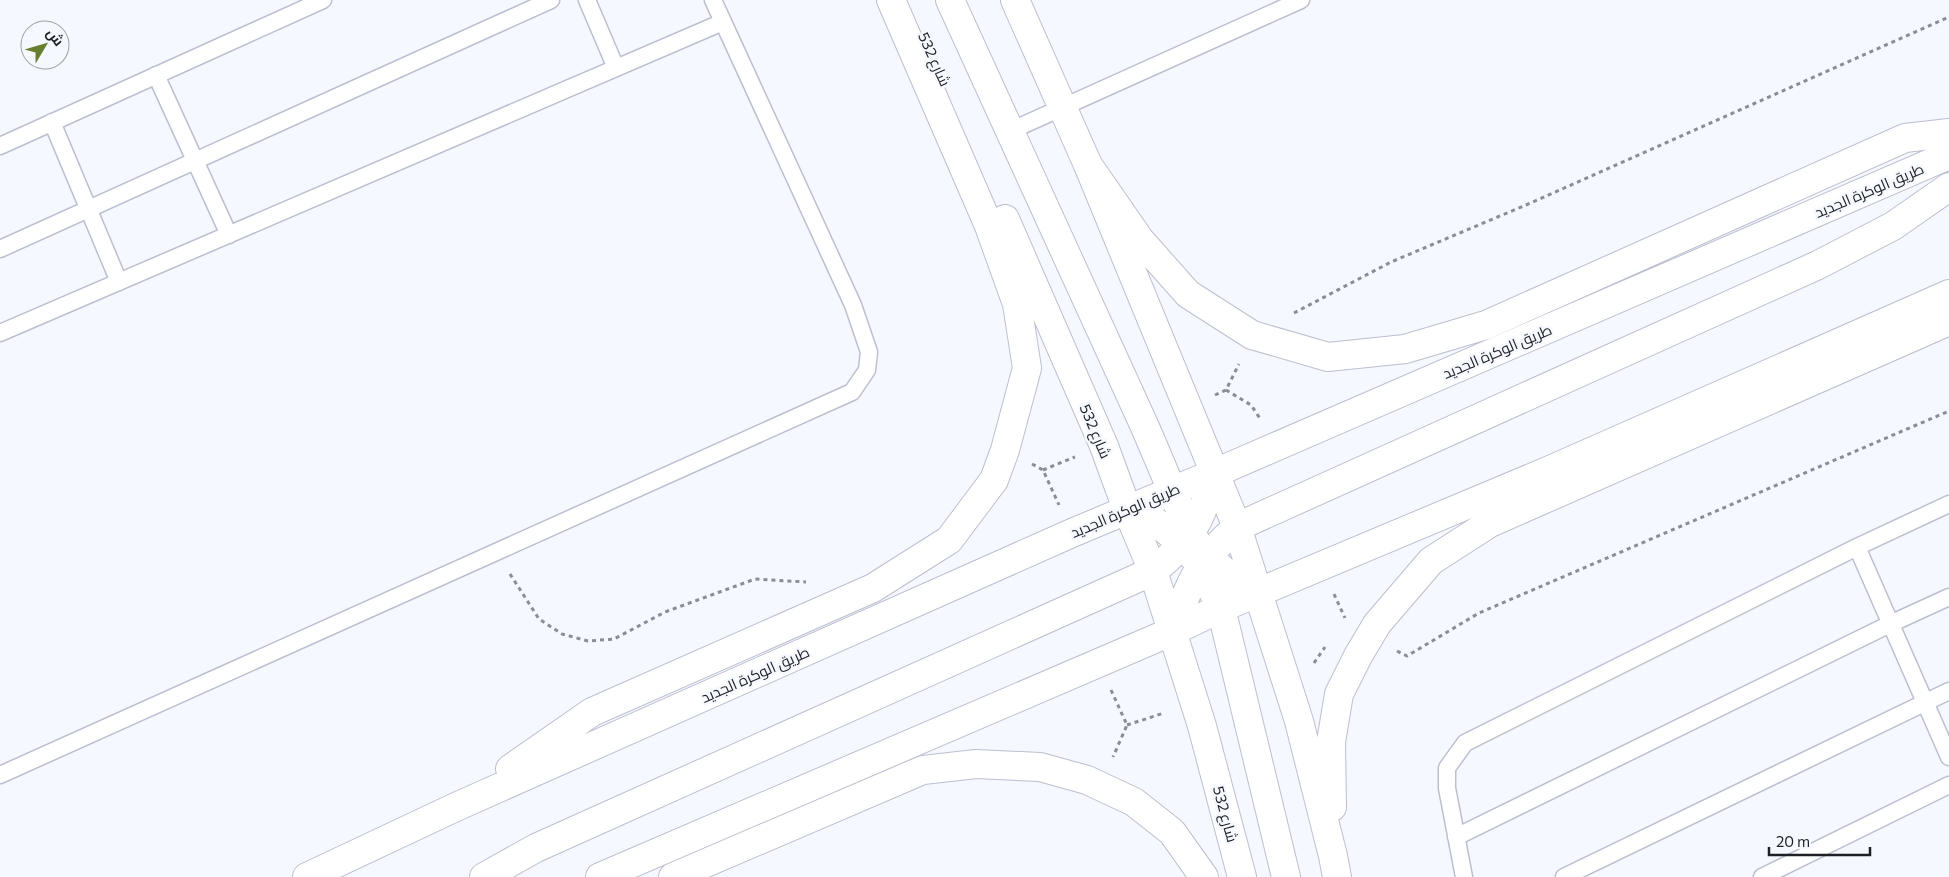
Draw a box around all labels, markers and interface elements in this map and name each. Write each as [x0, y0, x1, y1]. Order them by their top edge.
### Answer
north arrow [20, 20, 70, 70]
text: ش [43, 24, 68, 50]
street label: شارع 532 [912, 29, 955, 90]
street label: طريق الوكرة الجديد [1812, 159, 1927, 223]
street label: طريق الوكرة الجديد [1440, 320, 1555, 384]
street label: شارع 532 [1074, 401, 1115, 462]
street label: طريق الوكرة الجديد [1068, 479, 1183, 543]
street label: طريق الوكرة الجديد [698, 642, 813, 708]
street label: شارع 532 [1207, 784, 1242, 845]
scale bar [1769, 824, 1870, 856]
text: 20 m [1776, 832, 1810, 850]

